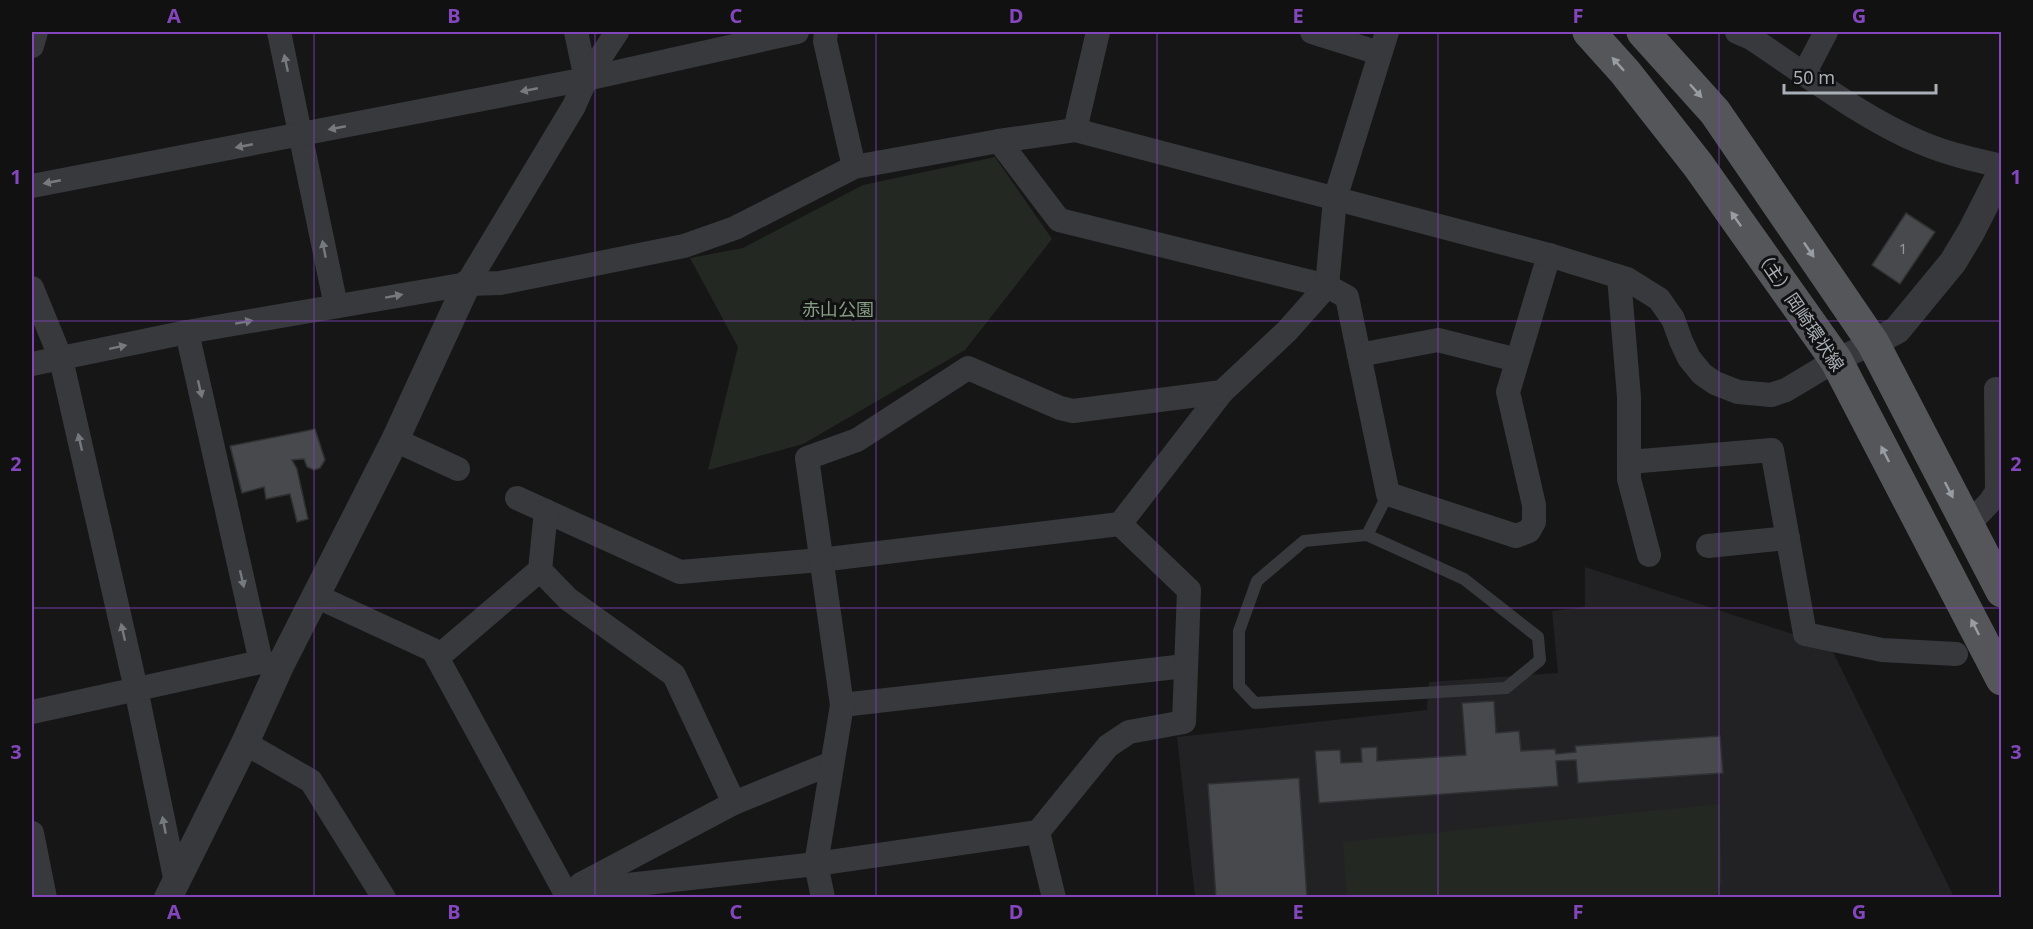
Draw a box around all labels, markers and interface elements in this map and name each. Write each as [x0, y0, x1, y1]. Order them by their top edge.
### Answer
text: A [167, 2, 181, 29]
text: B [447, 2, 461, 29]
text: C [730, 2, 743, 29]
text: D [1009, 2, 1023, 29]
text: E [1292, 2, 1304, 29]
text: F [1573, 2, 1583, 29]
text: G [1852, 2, 1866, 29]
one-way arrow [280, 53, 290, 72]
one-way arrow [1612, 57, 1625, 72]
scale bar [1784, 57, 1936, 95]
text: 50 m [1793, 65, 1835, 89]
one-way arrow [1689, 83, 1702, 98]
one-way arrow [519, 86, 538, 95]
one-way arrow [327, 124, 346, 133]
one-way arrow [234, 142, 253, 151]
text: 1 [10, 163, 22, 190]
text: 1 [2010, 163, 2022, 190]
one-way arrow [42, 178, 61, 187]
one-way arrow [1731, 211, 1742, 227]
house number: 1 [1899, 238, 1907, 258]
one-way arrow [319, 239, 328, 258]
one-way arrow [1803, 241, 1815, 257]
street label: （主）岡崎環状線 [1750, 243, 1850, 376]
one-way arrow [384, 291, 403, 300]
park label: 赤山公園 [802, 297, 874, 321]
one-way arrow [235, 317, 254, 326]
one-way arrow [109, 342, 128, 351]
one-way arrow [195, 380, 205, 399]
one-way arrow [75, 432, 84, 451]
one-way arrow [1880, 445, 1890, 462]
text: 2 [10, 450, 22, 477]
text: 2 [2010, 450, 2022, 477]
one-way arrow [1944, 482, 1954, 499]
one-way arrow [238, 570, 248, 589]
one-way arrow [1970, 619, 1979, 636]
one-way arrow [118, 623, 128, 641]
text: 3 [10, 738, 22, 765]
text: 3 [2010, 738, 2022, 765]
one-way arrow [159, 815, 168, 834]
text: A [167, 898, 181, 925]
text: B [447, 898, 461, 925]
text: C [730, 898, 743, 925]
text: D [1009, 898, 1023, 925]
text: E [1292, 898, 1304, 925]
text: F [1573, 898, 1583, 925]
text: G [1852, 898, 1866, 925]

